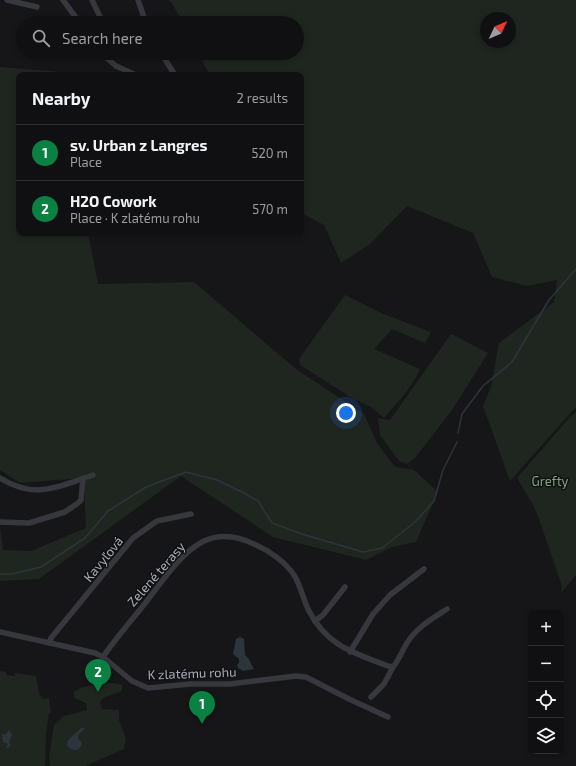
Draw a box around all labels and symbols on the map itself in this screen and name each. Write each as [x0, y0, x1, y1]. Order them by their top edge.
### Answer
north arrow [480, 12, 516, 48]
your location [336, 403, 356, 423]
park label: Grefty [532, 473, 569, 489]
street label: Kavyľová [80, 533, 126, 585]
street label: Zelené terasy [124, 538, 188, 609]
pin: 2 [85, 659, 111, 692]
street label: K zlatému rohu [147, 663, 237, 683]
pin: 1 [189, 691, 215, 724]

